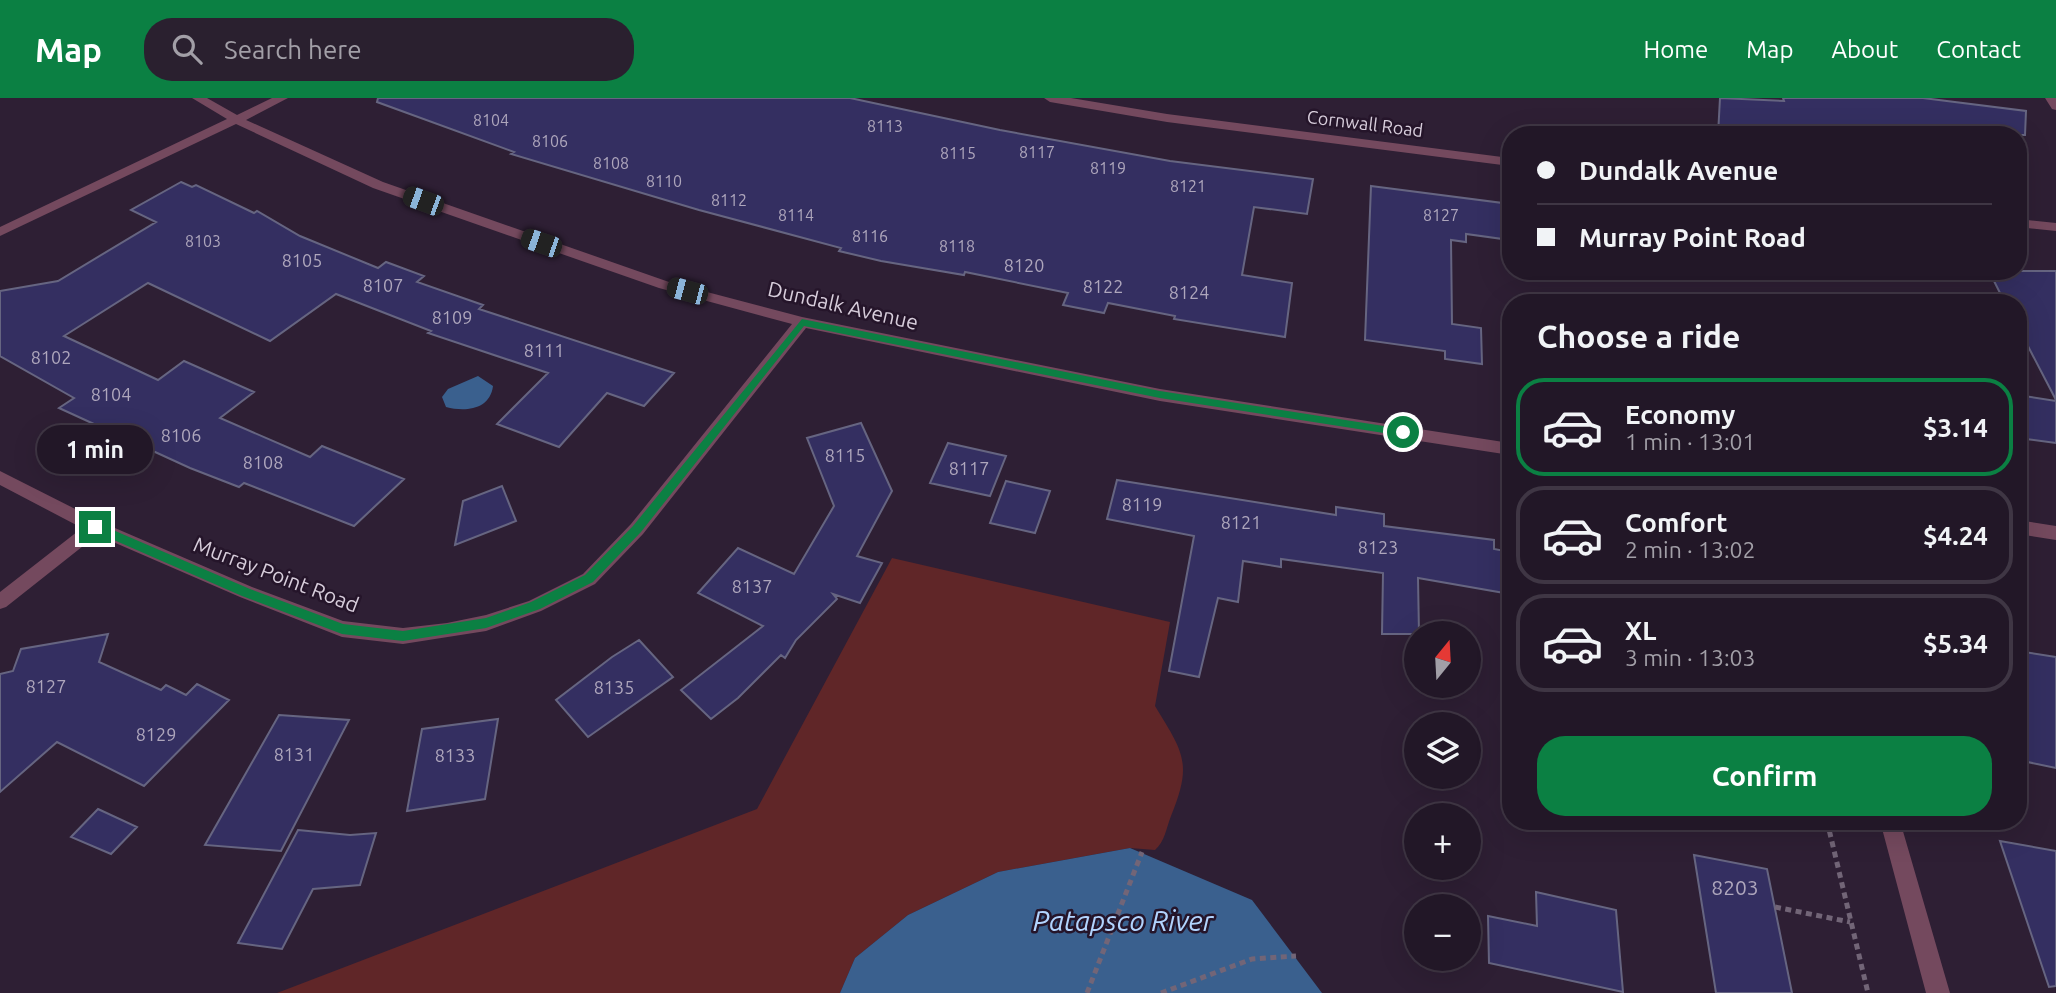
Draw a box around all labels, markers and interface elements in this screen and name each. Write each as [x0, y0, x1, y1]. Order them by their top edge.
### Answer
search box [144, 18, 634, 81]
icon: search [168, 30, 206, 68]
text: Map [35, 31, 102, 68]
text: Search here [224, 35, 362, 64]
text: Home [1643, 36, 1708, 63]
text: Map [1746, 36, 1793, 63]
text: About [1831, 36, 1898, 63]
text: Contact [1936, 36, 2021, 63]
street label: Cornwall Road [1306, 106, 1424, 140]
house number: 8104 [473, 111, 509, 129]
house number: 8113 [867, 117, 903, 135]
house number: 8106 [532, 132, 568, 150]
house number: 8117 [1019, 143, 1055, 161]
house number: 8115 [940, 144, 976, 162]
house number: 8108 [593, 154, 629, 172]
text: Dundalk Avenue [1579, 156, 1778, 185]
house number: 8119 [1090, 159, 1126, 177]
house number: 8110 [646, 172, 682, 190]
house number: 8121 [1170, 177, 1206, 195]
car [400, 184, 447, 218]
house number: 8112 [711, 191, 747, 209]
house number: 8114 [778, 206, 814, 224]
house number: 8127 [1423, 206, 1459, 224]
text: Murray Point Road [1579, 223, 1806, 252]
car [518, 226, 565, 260]
house number: 8116 [852, 227, 888, 245]
house number: 8103 [185, 232, 221, 250]
house number: 8118 [939, 237, 975, 255]
house number: 8105 [282, 250, 322, 270]
house number: 8120 [1004, 255, 1044, 275]
house number: 8107 [363, 275, 403, 295]
car [664, 275, 711, 307]
street label: Dundalk Avenue [766, 276, 921, 334]
house number: 8122 [1083, 276, 1123, 296]
house number: 8124 [1169, 282, 1209, 302]
house number: 8109 [432, 307, 472, 327]
text: Choose a ride [1537, 318, 1740, 354]
house number: 8111 [524, 340, 564, 360]
house number: 8102 [31, 347, 71, 367]
house number: 8104 [91, 384, 131, 404]
icon: car [1541, 396, 1604, 459]
text: Economy [1625, 400, 1735, 429]
text: $3.14 [1923, 413, 1988, 442]
route start [1387, 416, 1419, 448]
house number: 8106 [161, 425, 201, 445]
callout: 1 min [37, 426, 153, 474]
text: 1 min · 13:01 [1625, 429, 1756, 454]
text: 1 min [66, 437, 124, 462]
house number: 8115 [825, 445, 865, 465]
house number: 8108 [243, 452, 283, 472]
house number: 8117 [949, 458, 989, 478]
house number: 8119 [1122, 494, 1162, 514]
icon: car [1541, 504, 1604, 567]
text: Comfort [1625, 508, 1728, 537]
route end [79, 511, 111, 543]
house number: 8121 [1221, 512, 1261, 532]
text: $4.24 [1923, 521, 1988, 550]
street label: Murray Point Road [190, 532, 362, 617]
house number: 8123 [1358, 537, 1398, 557]
text: 2 min · 13:02 [1625, 537, 1756, 562]
house number: 8137 [732, 576, 772, 596]
icon: car [1541, 612, 1604, 675]
text: XL [1625, 616, 1656, 645]
north arrow [1404, 621, 1480, 698]
map controls [1404, 621, 1481, 971]
text: $5.34 [1923, 629, 1988, 658]
text: 3 min · 13:03 [1625, 645, 1756, 670]
house number: 8127 [26, 676, 66, 696]
house number: 8135 [594, 677, 634, 697]
button: layers [1404, 712, 1481, 789]
house number: 8129 [136, 724, 176, 744]
button: Confirm [1537, 736, 1992, 816]
house number: 8131 [274, 744, 314, 764]
house number: 8133 [435, 745, 475, 765]
button: + [1404, 803, 1481, 880]
house number: 8203 [1711, 875, 1759, 899]
button: − [1404, 894, 1481, 971]
water label: Patapsco River [1033, 905, 1215, 936]

